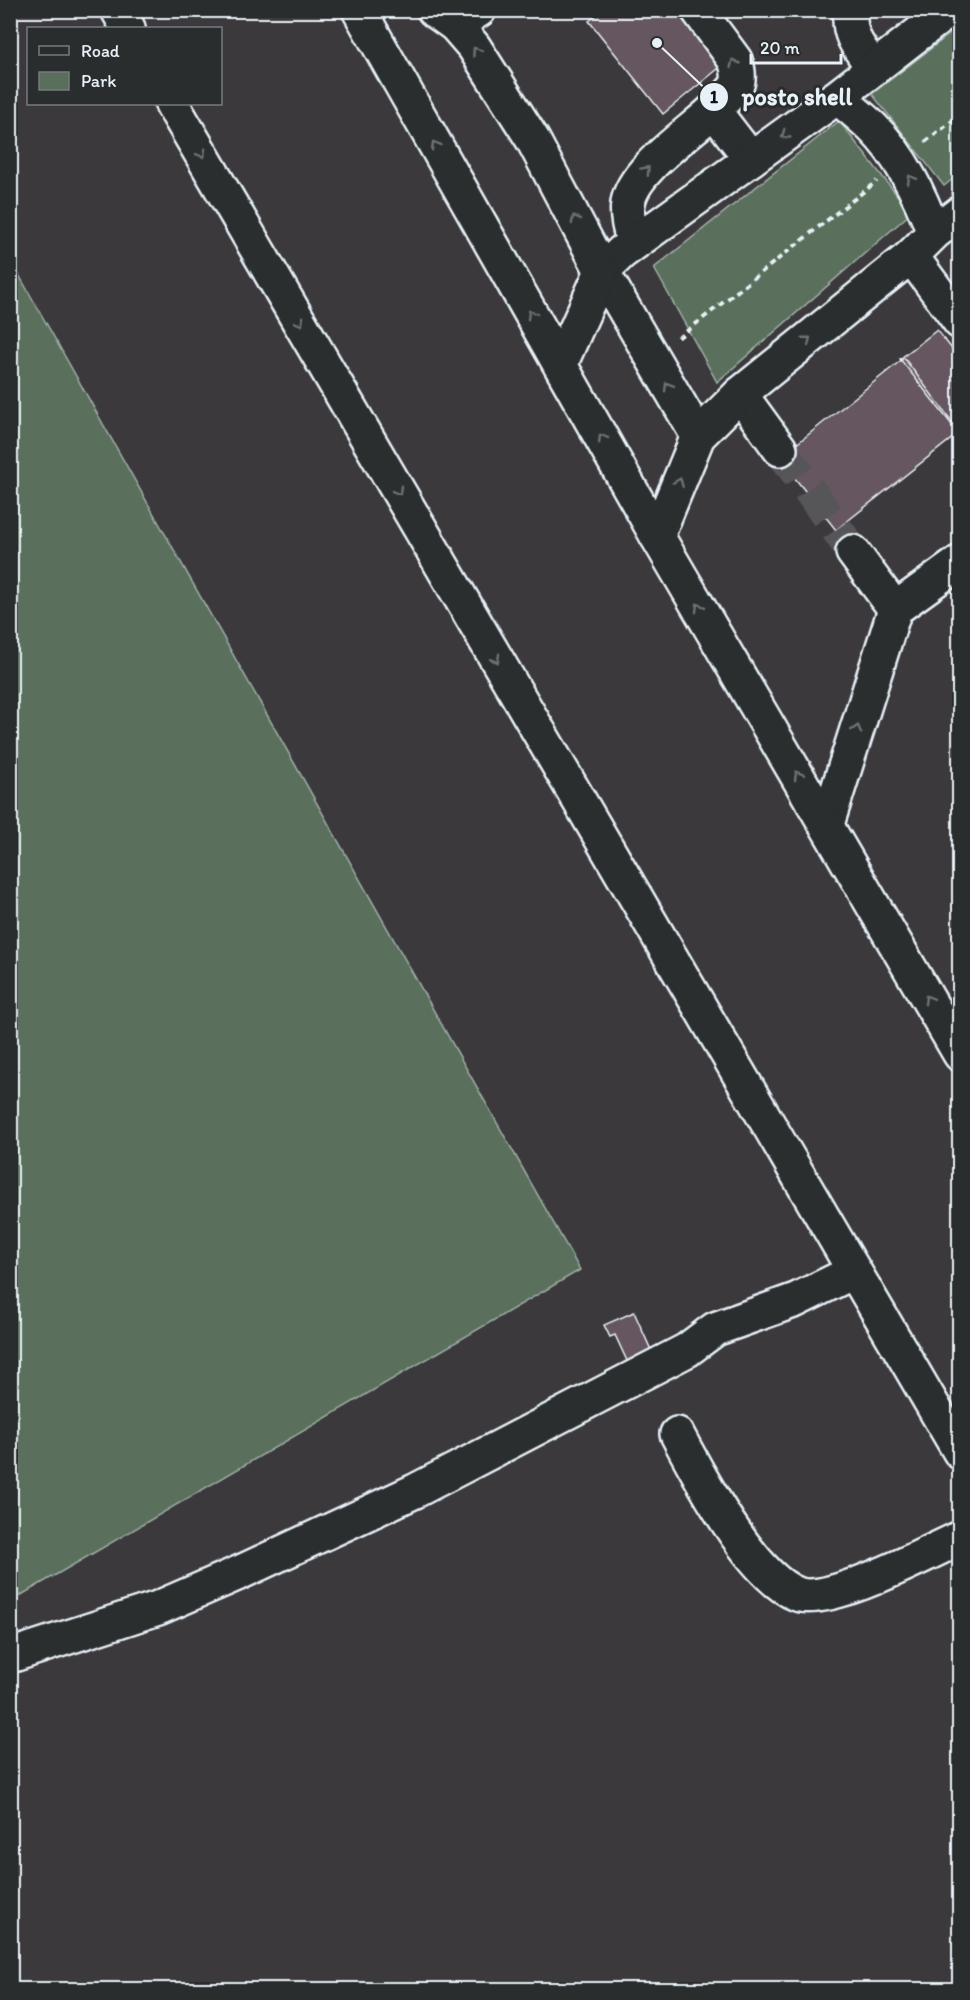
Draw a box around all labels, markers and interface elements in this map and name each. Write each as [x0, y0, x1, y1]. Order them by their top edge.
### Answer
legend [27, 27, 222, 105]
scale bar [751, 27, 841, 65]
text: 20 m [760, 37, 800, 59]
text: Road [81, 40, 120, 62]
one-way arrow [472, 46, 483, 57]
one-way arrow [729, 58, 741, 69]
text: Park [81, 70, 116, 92]
callout: posto shell [699, 76, 864, 118]
text: posto shell [741, 82, 852, 112]
text: 1 [710, 86, 719, 108]
one-way arrow [781, 127, 792, 138]
one-way arrow [431, 140, 442, 151]
one-way arrow [194, 148, 206, 158]
one-way arrow [639, 167, 650, 177]
one-way arrow [906, 175, 918, 186]
one-way arrow [571, 215, 582, 225]
one-way arrow [527, 310, 538, 320]
one-way arrow [293, 316, 304, 326]
one-way arrow [800, 336, 811, 347]
one-way arrow [664, 382, 675, 392]
one-way arrow [598, 434, 609, 445]
one-way arrow [672, 477, 684, 488]
one-way arrow [391, 485, 402, 495]
one-way arrow [695, 603, 706, 613]
one-way arrow [489, 653, 501, 663]
one-way arrow [850, 724, 862, 735]
one-way arrow [794, 771, 805, 782]
one-way arrow [923, 994, 935, 1005]

